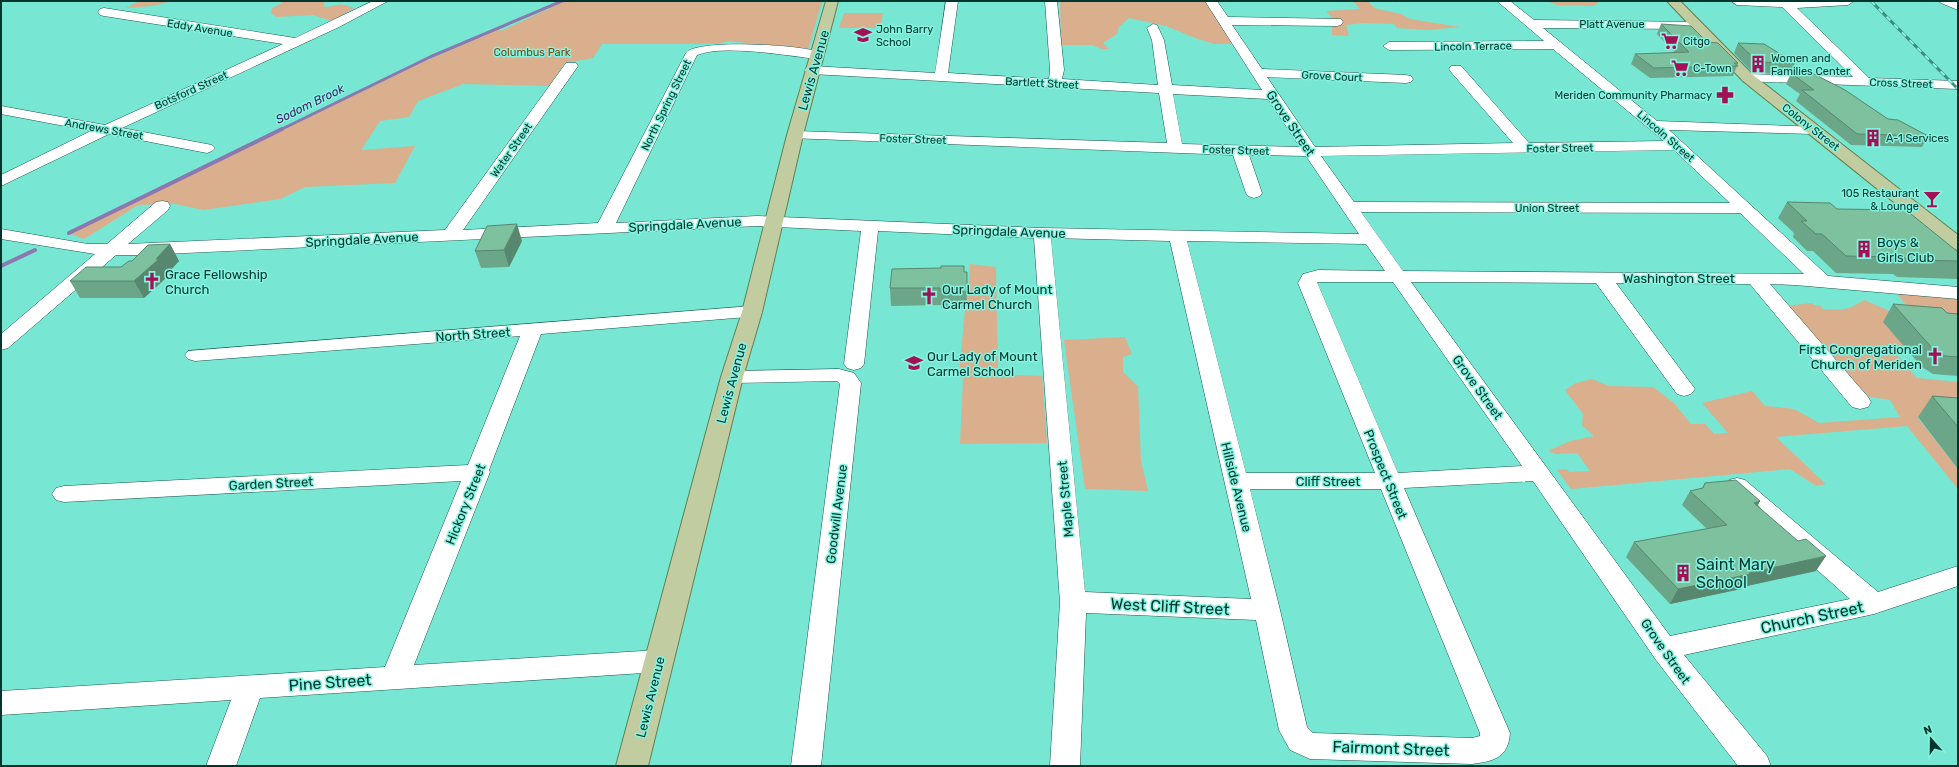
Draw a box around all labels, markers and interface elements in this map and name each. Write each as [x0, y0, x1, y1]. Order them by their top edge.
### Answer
street label: Eddy Avenue [166, 17, 234, 40]
street label: Platt Avenue [1579, 18, 1645, 31]
place label: John Barry School [876, 23, 933, 49]
school or university icon: John Barry School [853, 25, 873, 45]
street label: Lewis Avenue [795, 28, 832, 112]
supermarket icon: Citgo [1660, 31, 1680, 51]
place label: Citgo [1683, 35, 1710, 48]
street label: Lincoln Terrace [1434, 39, 1512, 54]
park label: Columbus Park [493, 46, 571, 59]
place label: Women and Families Center [1771, 52, 1851, 78]
building icon: Women and Families Center [1748, 54, 1768, 74]
street label: North Spring Street [639, 57, 694, 153]
supermarket icon: C-Town [1670, 58, 1690, 78]
place label: C-Town [1693, 62, 1732, 75]
street label: Botsford Street [152, 68, 231, 112]
street label: Grove Court [1301, 68, 1364, 85]
street label: Bartlett Street [1005, 75, 1080, 92]
street label: Cross Street [1869, 76, 1934, 91]
water label: Sodom Brook [273, 81, 347, 127]
pharmacy icon: Meriden Community Pharmacy [1715, 85, 1735, 105]
street label: Grove Street [1263, 88, 1318, 159]
place label: Meriden Community Pharmacy [1554, 89, 1712, 102]
street label: Colony Street [1779, 101, 1843, 154]
street label: Lincoln Street [1634, 108, 1698, 165]
street label: Andrews Street [64, 116, 145, 143]
street label: Water Street [488, 120, 535, 180]
building icon: A-1 Services [1863, 128, 1883, 148]
street label: Foster Street [879, 132, 947, 147]
place label: A-1 Services [1886, 132, 1950, 145]
street label: Foster Street [1526, 141, 1594, 156]
street label: Foster Street [1202, 143, 1270, 158]
place label: 105 Restaurant & Lounge [1841, 187, 1920, 213]
bar icon: 105 Restaurant & Lounge [1922, 189, 1942, 209]
street label: Union Street [1515, 202, 1580, 215]
street label: Springdale Avenue [628, 214, 742, 236]
street label: Springdale Avenue [952, 222, 1066, 242]
street label: Springdale Avenue [305, 229, 419, 251]
place label: Boys & Girls Club [1877, 235, 1935, 265]
building icon: Boys & Girls Club [1854, 239, 1874, 259]
place label: Grace Fellowship Church [165, 267, 268, 297]
church icon: Grace Fellowship Church [142, 271, 162, 291]
street label: Washington Street [1623, 271, 1735, 287]
place label: Our Lady of Mount Carmel Church [942, 282, 1052, 312]
church icon: Our Lady of Mount Carmel Church [919, 286, 939, 306]
street label: North Street [435, 324, 511, 345]
street label: Lewis Avenue [714, 341, 749, 425]
place label: First Congregational Church of Meriden [1799, 342, 1922, 372]
church icon: First Congregational Church of Meriden [1925, 346, 1945, 366]
place label: Our Lady of Mount Carmel School [927, 349, 1037, 379]
street label: Grove Street [1449, 352, 1506, 422]
school or university icon: Our Lady of Mount Carmel School [904, 353, 924, 373]
street label: Prospect Street [1361, 427, 1410, 521]
street label: Hillside Avenue [1218, 441, 1255, 534]
street label: Maple Street [1055, 460, 1076, 538]
street label: Hickory Street [442, 462, 489, 547]
street label: Goodwill Avenue [823, 464, 850, 564]
street label: Garden Street [228, 474, 314, 493]
street label: Cliff Street [1296, 474, 1360, 489]
place label: Saint Mary School [1696, 555, 1775, 592]
building icon: Saint Mary School [1673, 563, 1693, 583]
street label: West Cliff Street [1110, 594, 1230, 619]
street label: Church Street [1759, 597, 1865, 638]
street label: Grove Street [1638, 616, 1694, 687]
street label: Lewis Avenue [633, 655, 668, 739]
street label: Pine Street [288, 670, 372, 695]
north arrow [1911, 719, 1951, 759]
text: N [1922, 723, 1934, 738]
street label: Fairmont Street [1332, 737, 1450, 760]

